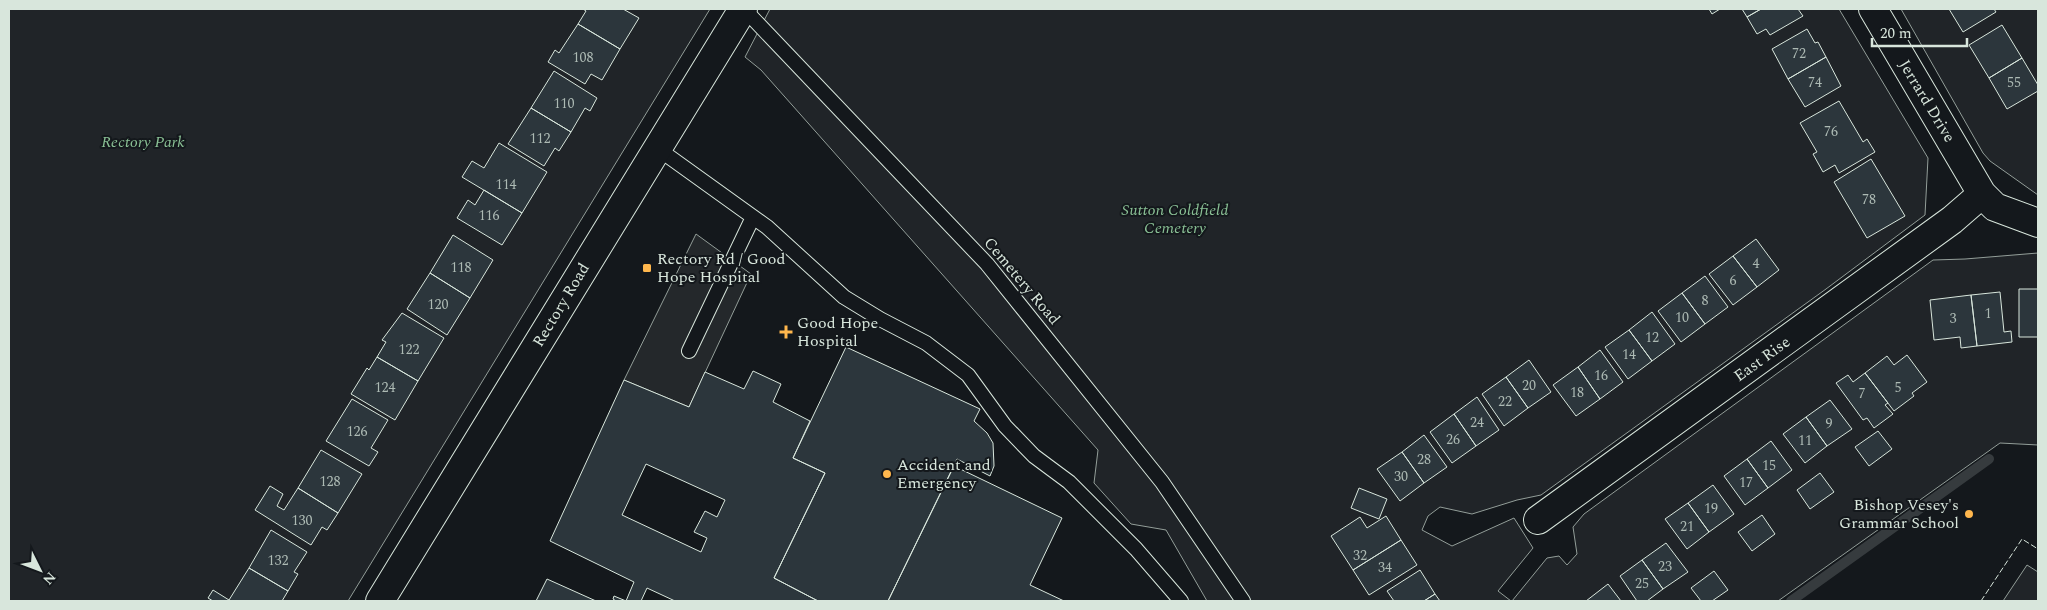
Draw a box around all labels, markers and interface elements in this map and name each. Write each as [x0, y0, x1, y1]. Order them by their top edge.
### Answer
scale bar [1872, 15, 1967, 47]
text: 20 m [1880, 22, 1912, 45]
house number: 72 [1792, 43, 1806, 64]
house number: 108 [573, 47, 594, 68]
street label: Jerrard Drive [1893, 55, 1961, 147]
house number: 74 [1808, 72, 1822, 93]
house number: 55 [2007, 72, 2021, 93]
house number: 110 [554, 93, 575, 114]
house number: 76 [1824, 121, 1838, 142]
house number: 112 [530, 128, 551, 149]
park label: Rectory Park [101, 130, 185, 154]
house number: 114 [496, 174, 517, 195]
house number: 78 [1862, 189, 1876, 210]
park label: Sutton Coldfield Cemetery [1122, 198, 1228, 240]
house number: 116 [479, 205, 500, 226]
street label: Cemetery Road [978, 232, 1066, 330]
place label: Rectory Rd / Good Hope Hospital [657, 247, 786, 289]
house number: 4 [1753, 253, 1760, 274]
house number: 118 [451, 257, 472, 278]
street label: Rectory Road [526, 258, 596, 352]
marker: Rectory Rd / Good Hope Hospital [641, 262, 653, 274]
house number: 6 [1730, 270, 1737, 291]
house number: 8 [1702, 290, 1709, 311]
house number: 120 [428, 294, 449, 315]
house number: 1 [1985, 303, 1992, 324]
house number: 10 [1675, 307, 1689, 328]
house number: 3 [1950, 308, 1957, 329]
place label: Good Hope Hospital [797, 311, 878, 353]
marker: Good Hope Hospital [779, 325, 793, 339]
house number: 12 [1645, 327, 1659, 348]
street label: East Rise [1729, 330, 1795, 388]
house number: 122 [399, 339, 420, 360]
house number: 14 [1622, 344, 1636, 365]
house number: 16 [1594, 365, 1608, 386]
house number: 20 [1522, 375, 1536, 396]
house number: 124 [375, 377, 396, 398]
house number: 5 [1895, 377, 1902, 398]
house number: 18 [1570, 382, 1584, 403]
house number: 7 [1859, 383, 1866, 404]
house number: 22 [1498, 391, 1512, 412]
house number: 24 [1470, 412, 1484, 433]
house number: 9 [1826, 413, 1833, 434]
house number: 126 [347, 421, 368, 442]
house number: 26 [1446, 429, 1460, 450]
house number: 11 [1798, 430, 1812, 451]
house number: 28 [1417, 449, 1431, 470]
place label: Accident and Emergency [897, 453, 991, 495]
house number: 15 [1762, 455, 1776, 476]
house number: 30 [1394, 466, 1408, 487]
marker: Accident and Emergency [881, 468, 893, 480]
house number: 128 [320, 471, 341, 492]
house number: 17 [1739, 472, 1753, 493]
place label: Bishop Vesey's Grammar School [1839, 493, 1959, 535]
house number: 19 [1704, 498, 1718, 519]
marker: Bishop Vesey's Grammar School [1963, 508, 1975, 520]
house number: 130 [292, 510, 313, 531]
house number: 21 [1680, 516, 1694, 537]
north arrow [15, 545, 65, 595]
house number: 32 [1353, 545, 1367, 566]
house number: 132 [268, 550, 289, 571]
house number: 23 [1658, 556, 1672, 577]
house number: 34 [1378, 557, 1392, 578]
text: N [38, 567, 61, 590]
house number: 25 [1635, 573, 1649, 594]

